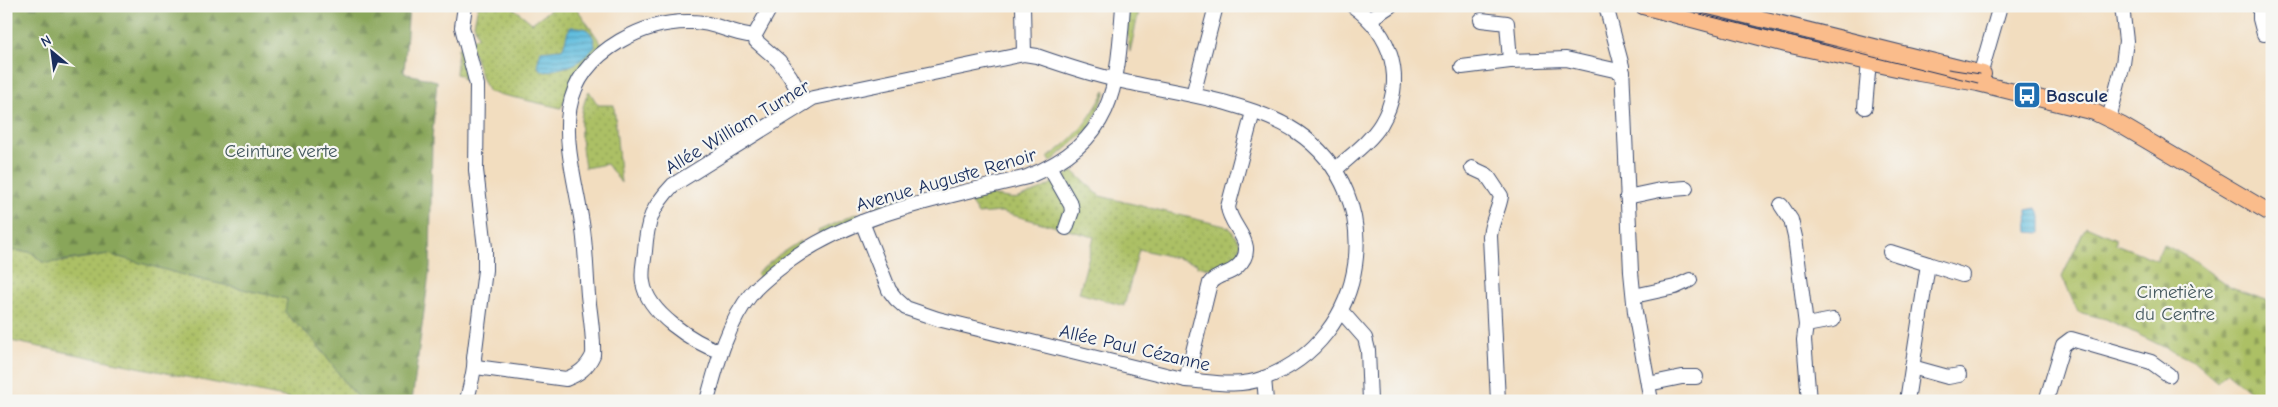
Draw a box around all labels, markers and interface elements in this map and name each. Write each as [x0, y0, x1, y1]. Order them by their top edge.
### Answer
north arrow [28, 28, 78, 78]
text: N [38, 31, 54, 51]
street label: Allée William Turner [661, 75, 814, 179]
bus stop icon: Bascule [2012, 80, 2042, 110]
place label: Bascule [2046, 85, 2108, 107]
park label: Ceinture verte [224, 140, 338, 162]
street label: Avenue Auguste Renoir [854, 144, 1039, 216]
park label: Cimetière du Centre [2135, 281, 2215, 325]
street label: Allée Paul Cézanne [1057, 320, 1212, 376]

